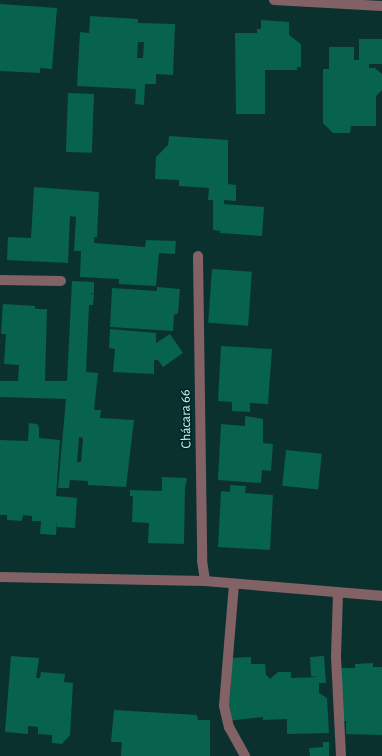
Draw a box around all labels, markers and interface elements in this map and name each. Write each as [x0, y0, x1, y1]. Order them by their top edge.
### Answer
street label: Chácara 66 [177, 389, 195, 449]

